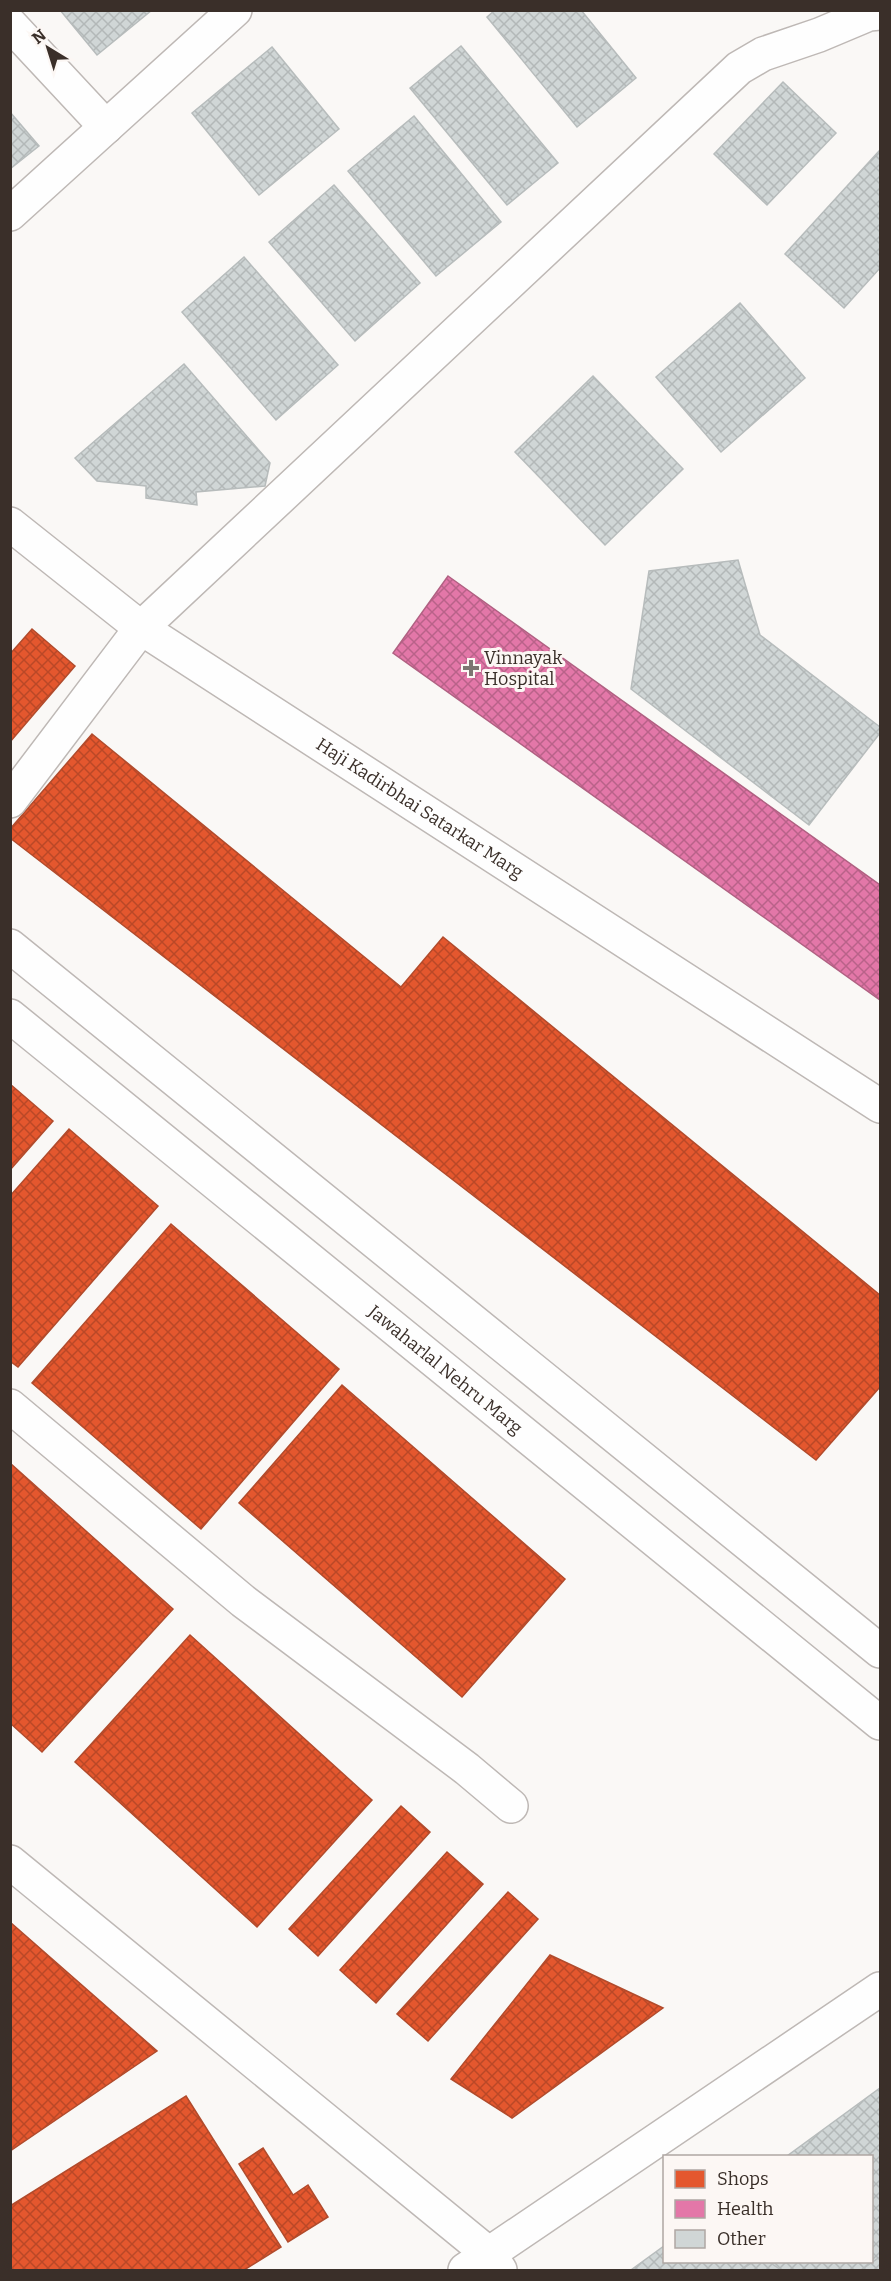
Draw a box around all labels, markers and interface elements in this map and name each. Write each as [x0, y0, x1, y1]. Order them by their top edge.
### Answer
north arrow [18, 18, 78, 78]
text: N [28, 25, 50, 48]
place label: Vinnayak Hospital [484, 647, 563, 690]
marker: Vinnayak Hospital [462, 659, 480, 677]
street label: Haji Kadirbhai Satarkar Marg [312, 733, 527, 883]
street label: Jawaharlal Nehru Marg [363, 1300, 527, 1439]
legend [663, 2155, 873, 2263]
text: Shops [717, 2168, 769, 2190]
text: Health [717, 2198, 773, 2220]
text: Other [717, 2228, 766, 2250]

